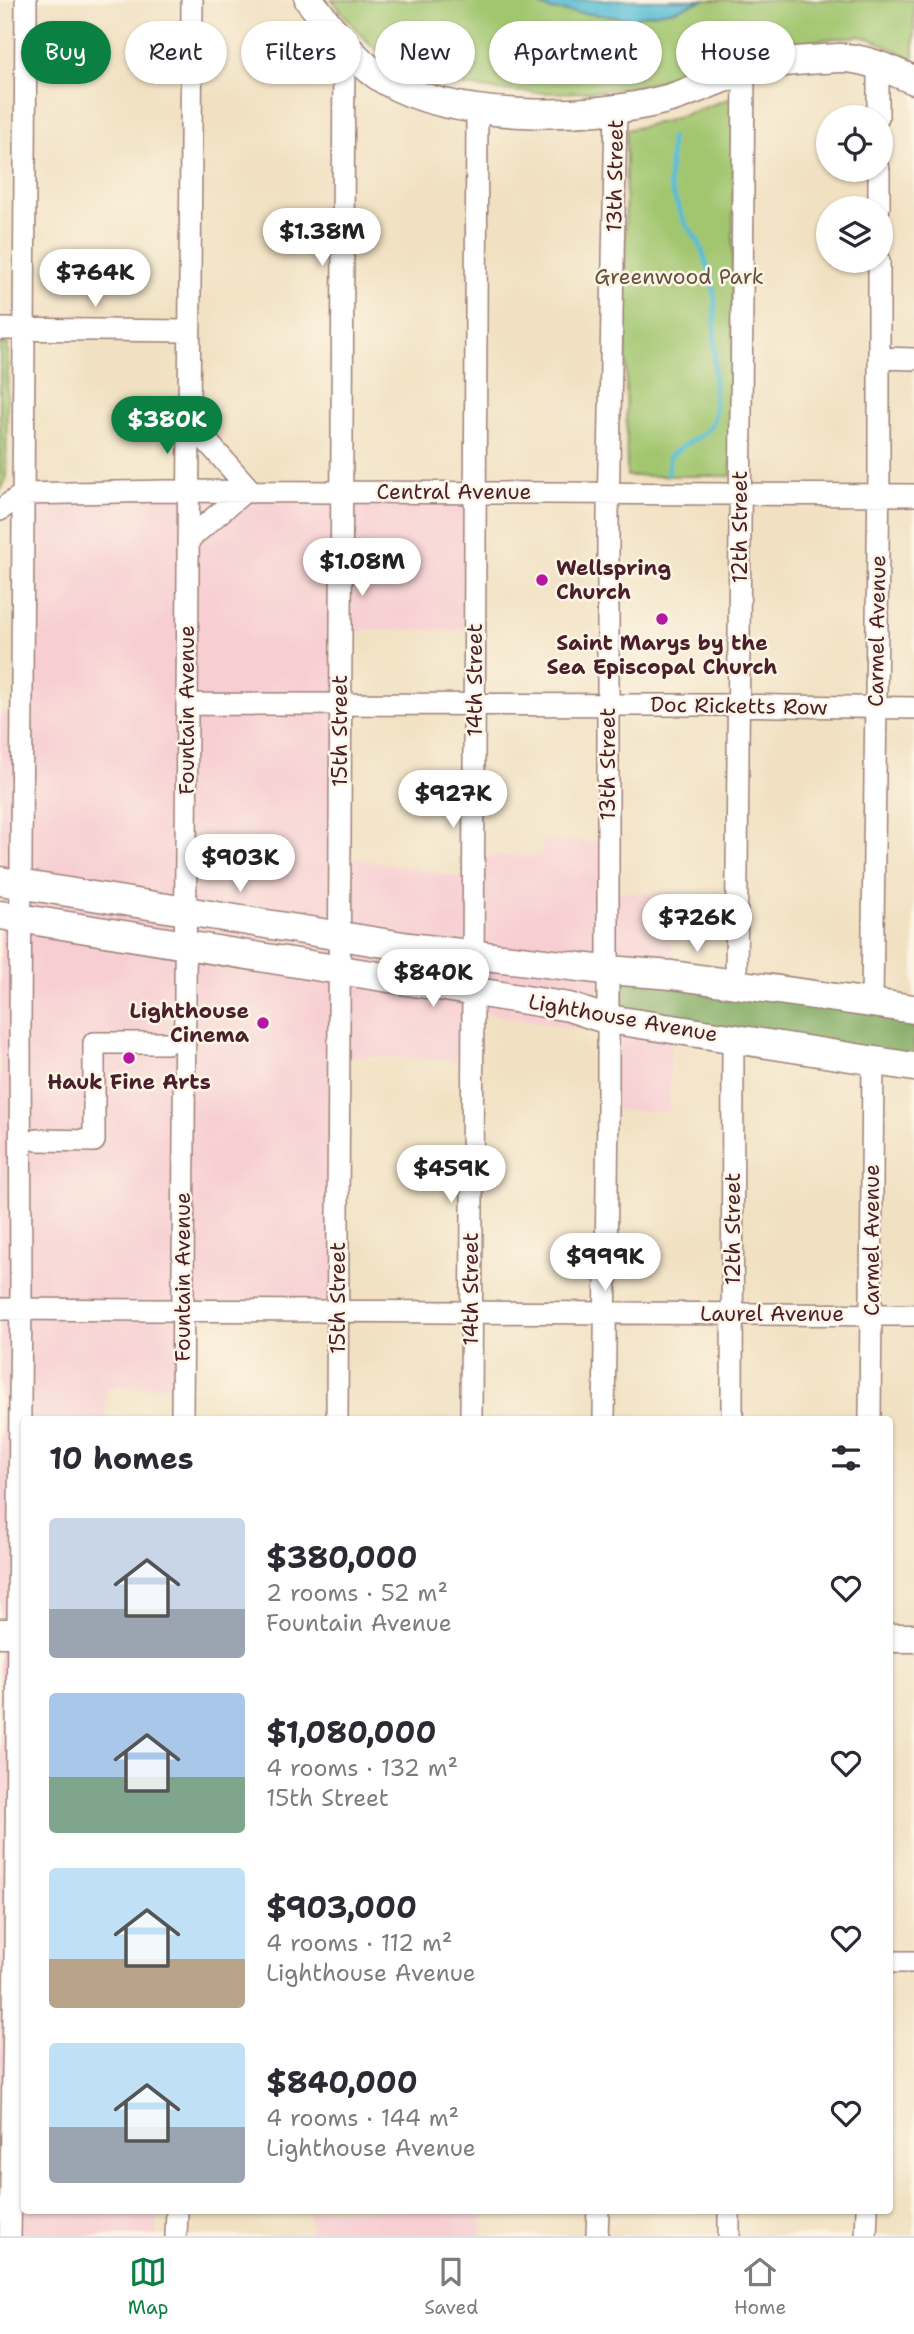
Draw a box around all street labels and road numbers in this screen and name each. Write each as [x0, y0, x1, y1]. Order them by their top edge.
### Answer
street label: 13th Street [600, 119, 630, 233]
street label: 12th Street [726, 471, 754, 583]
street label: Central Avenue [377, 478, 531, 506]
street label: Carmel Avenue [862, 555, 892, 707]
street label: 14th Street [461, 623, 489, 737]
street label: Fountain Avenue [173, 625, 201, 795]
street label: 15th Street [326, 675, 354, 787]
street label: Doc Ricketts Row [650, 690, 828, 722]
street label: 13th Street [594, 707, 622, 821]
street label: Lighthouse Avenue [526, 988, 720, 1048]
street label: Carmel Avenue [858, 1164, 886, 1316]
street label: 12th Street [719, 1173, 747, 1285]
street label: Fountain Avenue [169, 1192, 197, 1362]
street label: 14th Street [457, 1232, 485, 1346]
street label: 15th Street [324, 1242, 352, 1354]
street label: Laurel Avenue [700, 1300, 844, 1328]

